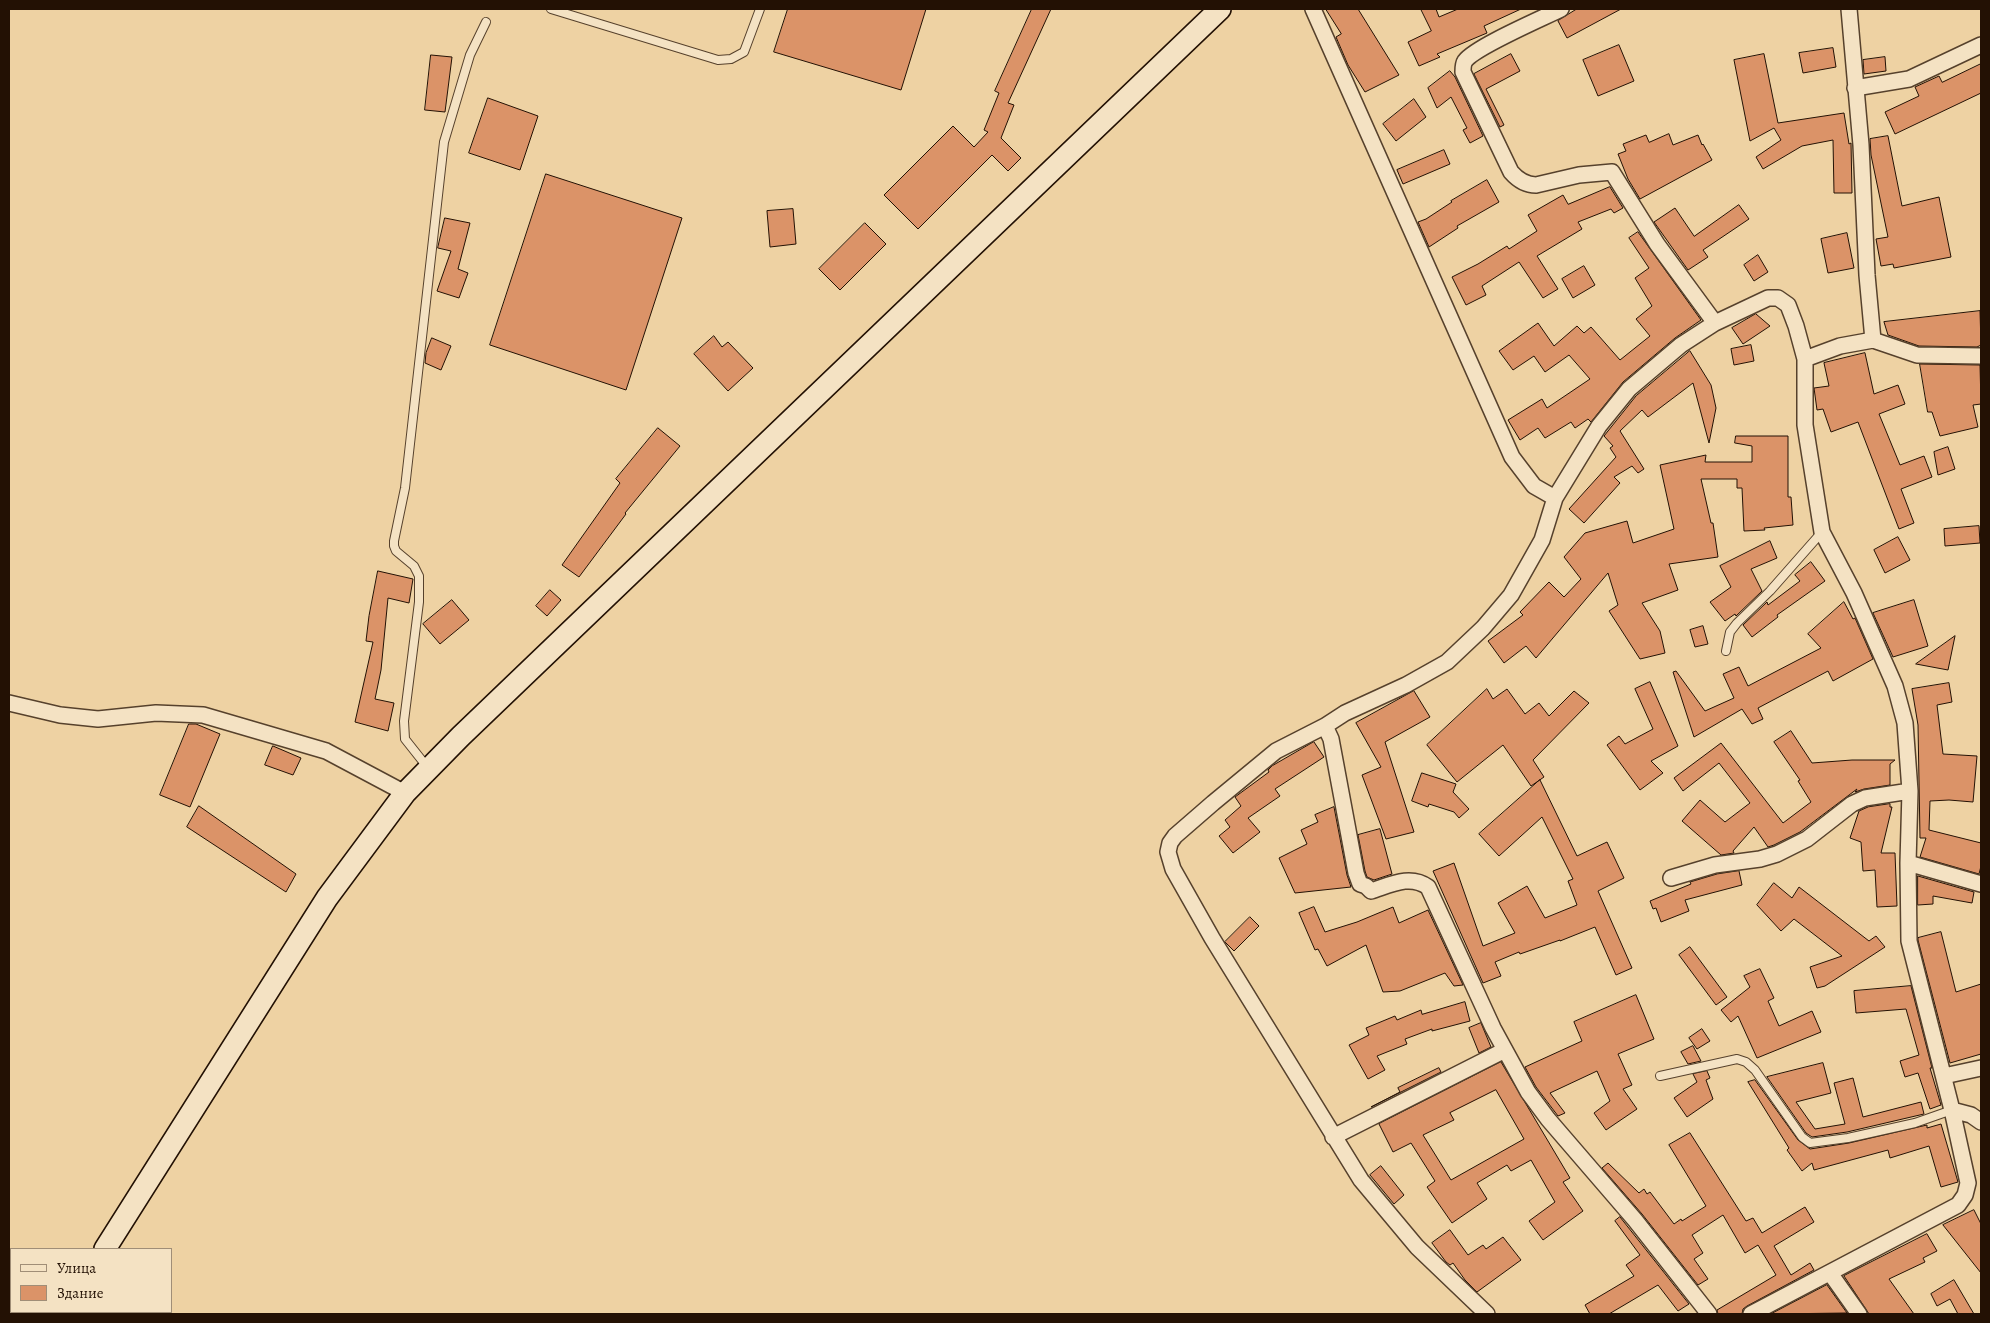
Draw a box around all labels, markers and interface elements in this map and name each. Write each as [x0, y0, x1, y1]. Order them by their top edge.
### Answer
legend [10, 1248, 172, 1313]
text: Улица [57, 1258, 96, 1278]
text: Здание [57, 1283, 104, 1303]

